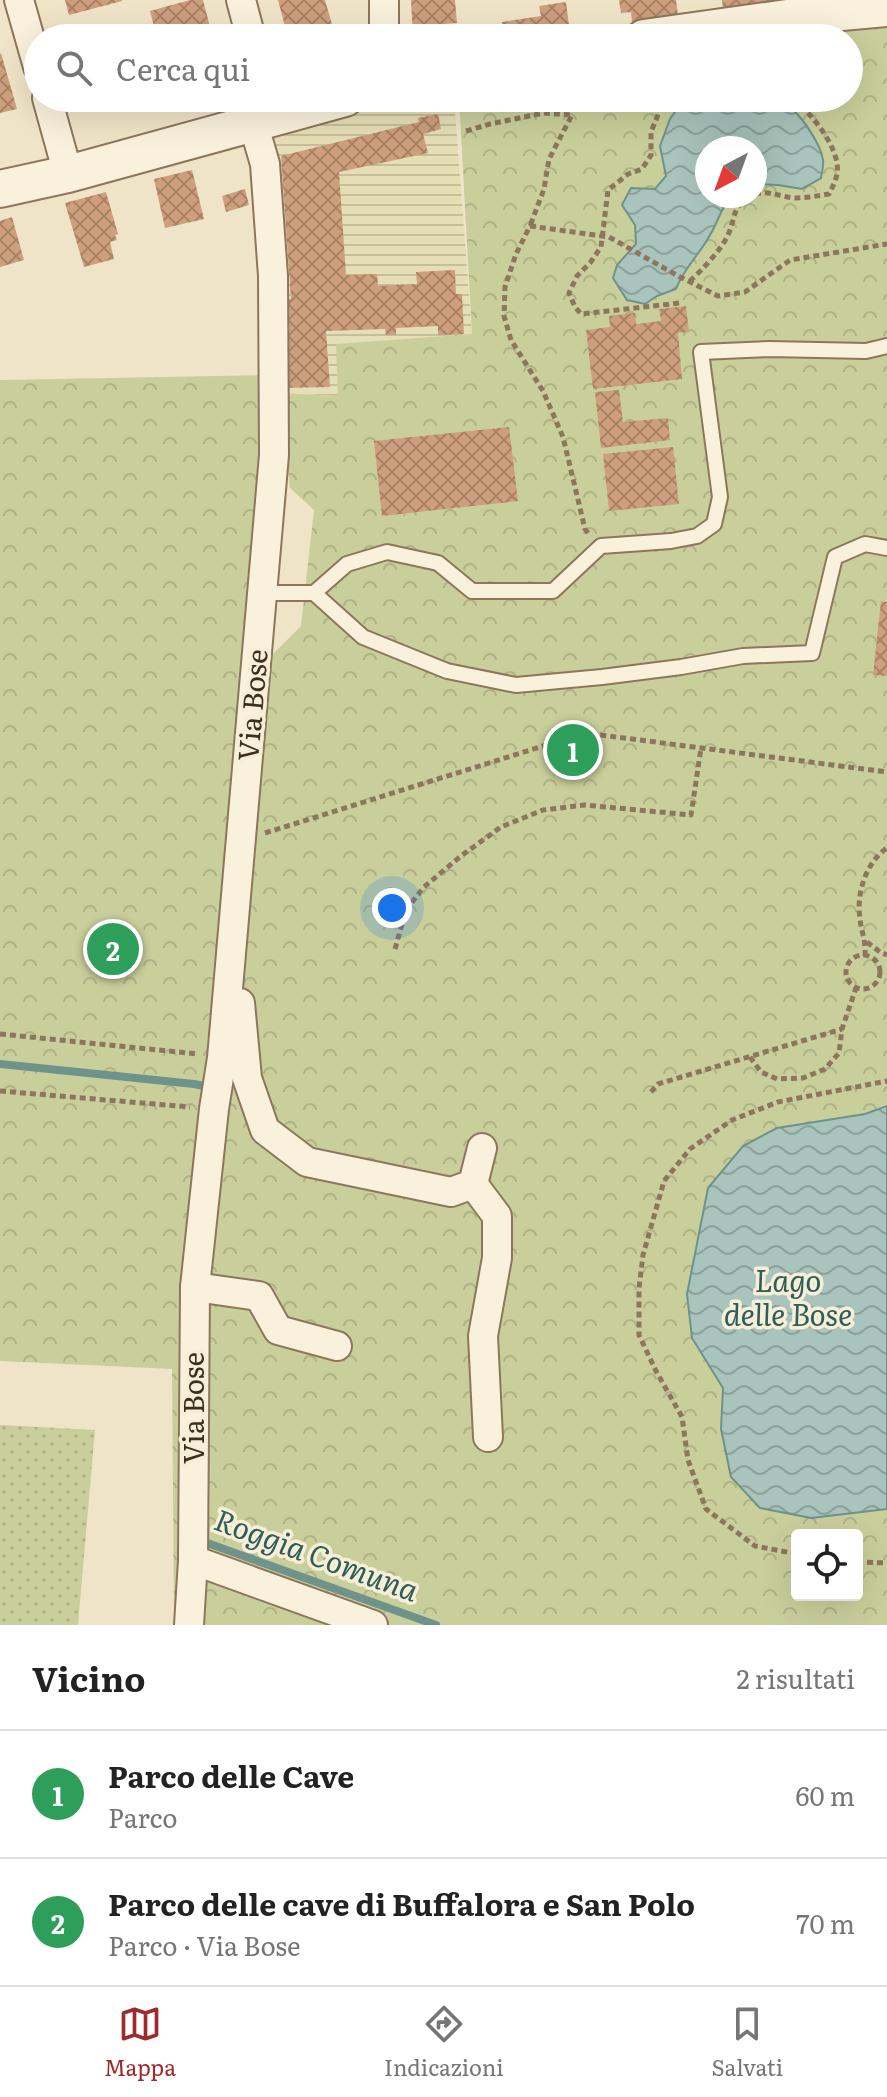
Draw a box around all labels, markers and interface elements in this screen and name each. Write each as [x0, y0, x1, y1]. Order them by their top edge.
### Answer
search box [24, 24, 863, 112]
icon: search [52, 46, 96, 90]
text: Cerca qui [116, 46, 250, 90]
north arrow [695, 136, 767, 208]
street label: Via Bose [225, 647, 277, 762]
pin: 1 [547, 720, 599, 780]
your location [372, 888, 412, 928]
pin: 2 [87, 919, 139, 979]
water label: Lago delle Bose [724, 1257, 852, 1335]
street label: Via Bose [171, 1352, 213, 1464]
water label: Roggia Comuna [209, 1496, 425, 1610]
map controls [791, 1529, 863, 1601]
button: locate [791, 1529, 863, 1601]
text: Vicino [32, 1652, 145, 1702]
text: 2 risultati [736, 1658, 855, 1697]
text: Parco delle Cave [108, 1753, 354, 1797]
text: 1 [53, 1775, 63, 1814]
text: 60 m [796, 1775, 855, 1814]
text: Parco [108, 1797, 178, 1836]
text: Parco delle cave di Buffalora e San Polo [108, 1881, 695, 1925]
text: 2 [51, 1903, 65, 1942]
text: 70 m [796, 1903, 855, 1942]
text: Parco · Via Bose [108, 1925, 301, 1964]
tab: Mappa [104, 2002, 176, 2083]
tab: Indicazioni [384, 2002, 504, 2083]
tab: Salvati [711, 2002, 783, 2083]

